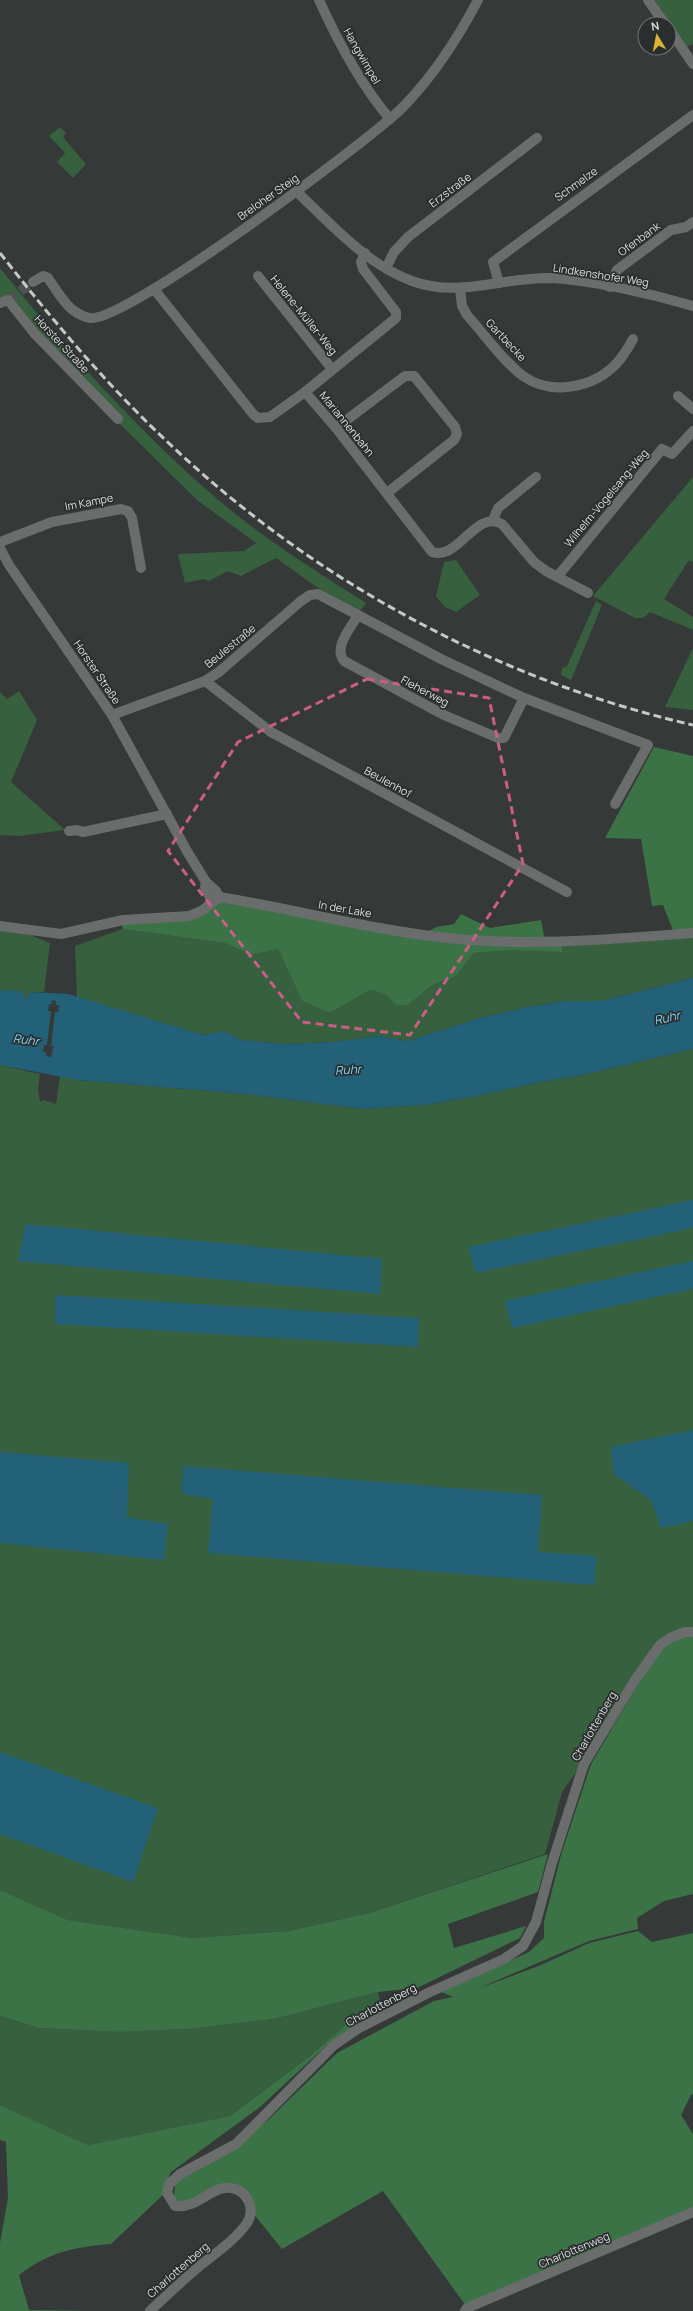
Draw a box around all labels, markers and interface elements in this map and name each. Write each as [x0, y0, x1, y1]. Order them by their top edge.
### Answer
north arrow [637, 16, 677, 56]
text: N [650, 18, 660, 34]
street label: Hangwimpel [340, 25, 385, 87]
street label: Schmelze [551, 163, 601, 204]
street label: Erzstraße [426, 168, 474, 210]
street label: Breloher Steig [234, 170, 301, 223]
street label: Ofenbank [614, 218, 663, 259]
street label: Lindkenshofer Weg [552, 260, 650, 290]
street label: Helene-Müller-Weg [268, 272, 341, 358]
street label: Horster Straße [32, 311, 94, 376]
street label: Gartbecke [483, 315, 530, 365]
street label: Mariannenbahn [317, 388, 378, 459]
street label: Wilhelm-Vogelsang-Weg [560, 445, 651, 550]
street label: Im Kampe [63, 489, 115, 514]
street label: Beulestraße [201, 620, 259, 671]
street label: Horster Straße [70, 637, 125, 707]
street label: Fleherweg [398, 672, 452, 710]
street label: Beulenhof [362, 762, 415, 801]
street label: In der Lake [317, 896, 373, 921]
water label: Ruhr [652, 1006, 683, 1029]
water label: Ruhr [12, 1029, 42, 1050]
water label: Ruhr [334, 1060, 363, 1079]
street label: Charlottenberg [568, 1688, 619, 1763]
street label: Charlottenberg [343, 1980, 419, 2029]
street label: Charlottenweg [536, 2228, 612, 2271]
street label: Charlottenberg [143, 2238, 212, 2301]

